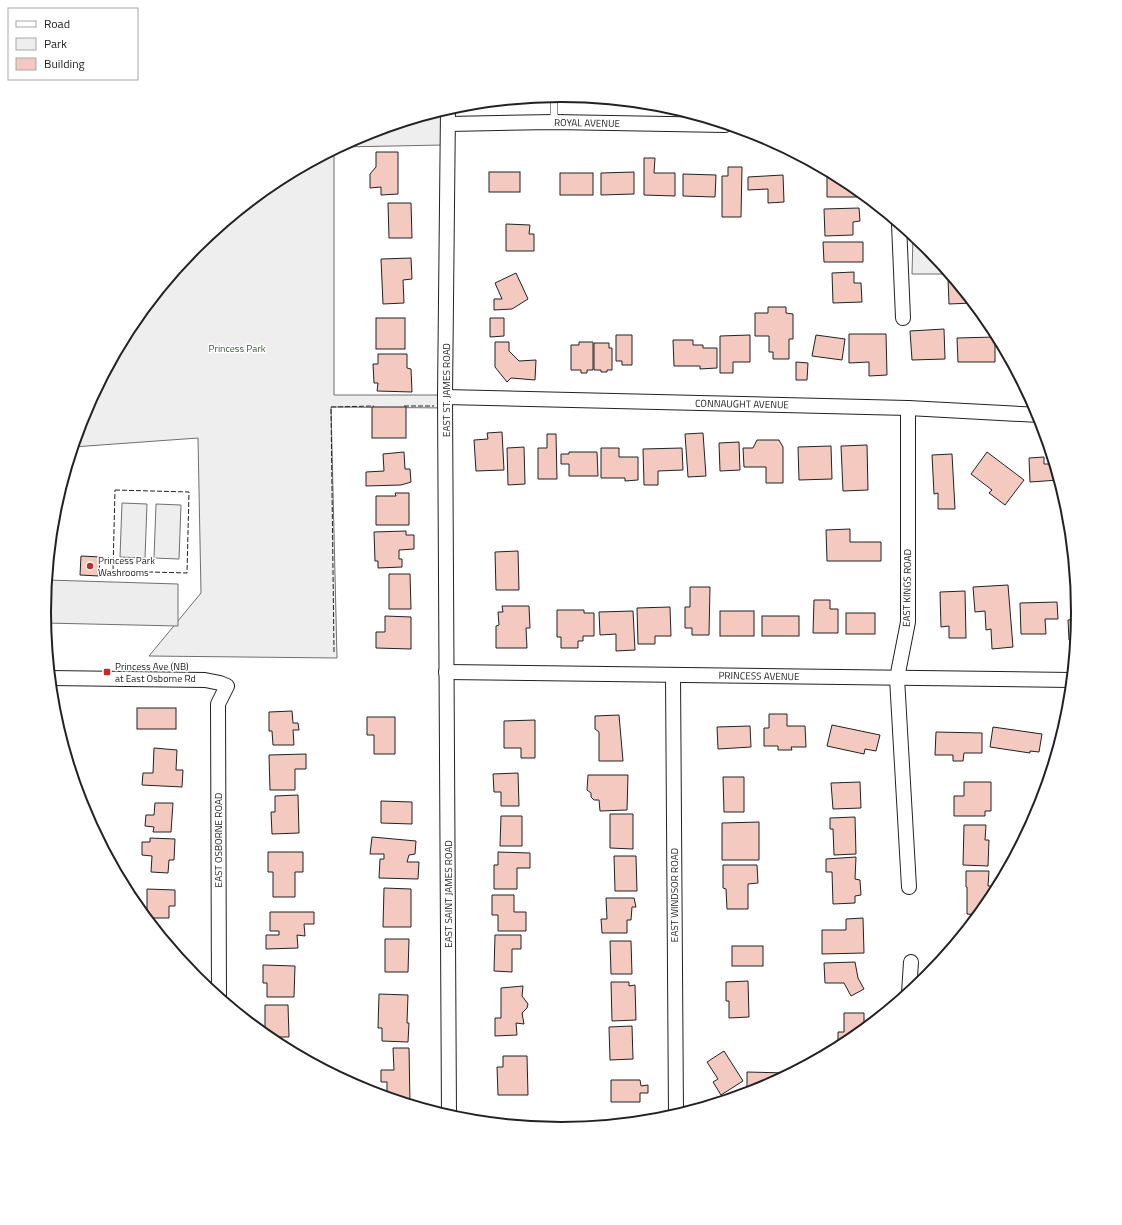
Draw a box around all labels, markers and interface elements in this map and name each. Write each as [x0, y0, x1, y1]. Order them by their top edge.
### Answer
legend [8, 8, 138, 80]
text: Road [44, 14, 70, 33]
text: Park [44, 34, 67, 53]
text: Building [44, 54, 85, 73]
street label: ROYAL AVENUE [554, 115, 621, 131]
park label: Princess Park [209, 341, 266, 356]
street label: EAST ST. JAMES ROAD [439, 343, 454, 437]
street label: CONNAUGHT AVENUE [695, 396, 790, 412]
street label: EAST KINGS ROAD [899, 549, 915, 627]
place label: Princess Park Washrooms [98, 553, 155, 580]
marker: Princess Park Washrooms [85, 561, 95, 571]
place label: Princess Ave (NB) at East Osborne Rd [115, 659, 196, 686]
marker: Princess Ave (NB) at East Osborne Rd [102, 667, 112, 677]
street label: PRINCESS AVENUE [718, 668, 800, 684]
street label: EAST OSBORNE ROAD [211, 793, 226, 887]
street label: EAST SAINT JAMES ROAD [441, 840, 456, 948]
street label: EAST WINDSOR ROAD [667, 848, 682, 942]

